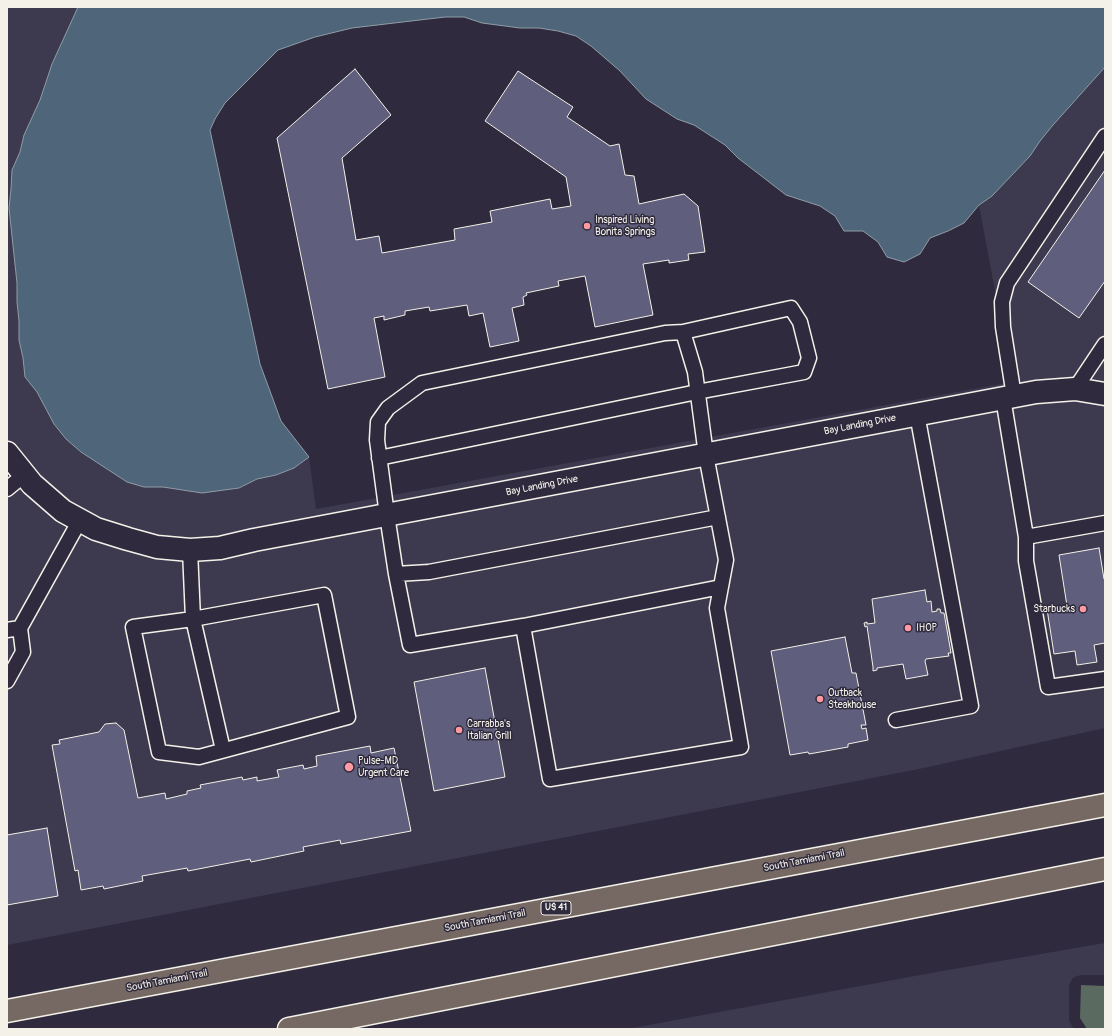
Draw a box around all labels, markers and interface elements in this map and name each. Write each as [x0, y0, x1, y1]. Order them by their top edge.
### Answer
place label: Inspired Living Bonita Springs [595, 214, 655, 238]
marker: Inspired Living Bonita Springs [582, 221, 592, 231]
street label: Bay Landing Drive [823, 412, 897, 438]
street label: Bay Landing Drive [505, 473, 579, 499]
place label: Starbucks [1033, 603, 1075, 615]
marker: Starbucks [1078, 604, 1088, 614]
place label: IHOP [916, 622, 937, 634]
marker: IHOP [903, 623, 913, 633]
place label: Outback Steakhouse [828, 687, 876, 710]
marker: Outback Steakhouse [815, 694, 825, 704]
place label: Carrabba's Italian Grill [467, 718, 512, 742]
marker: Carrabba's Italian Grill [454, 725, 464, 735]
place label: Pulse-MD Urgent Care [358, 755, 409, 778]
marker: Pulse-MD Urgent Care [343, 761, 355, 773]
street label: South Tamiami Trail [762, 847, 846, 875]
road number: US 41 [541, 901, 571, 915]
street label: South Tamiami Trail [443, 907, 527, 935]
street label: South Tamiami Trail [125, 967, 209, 995]

